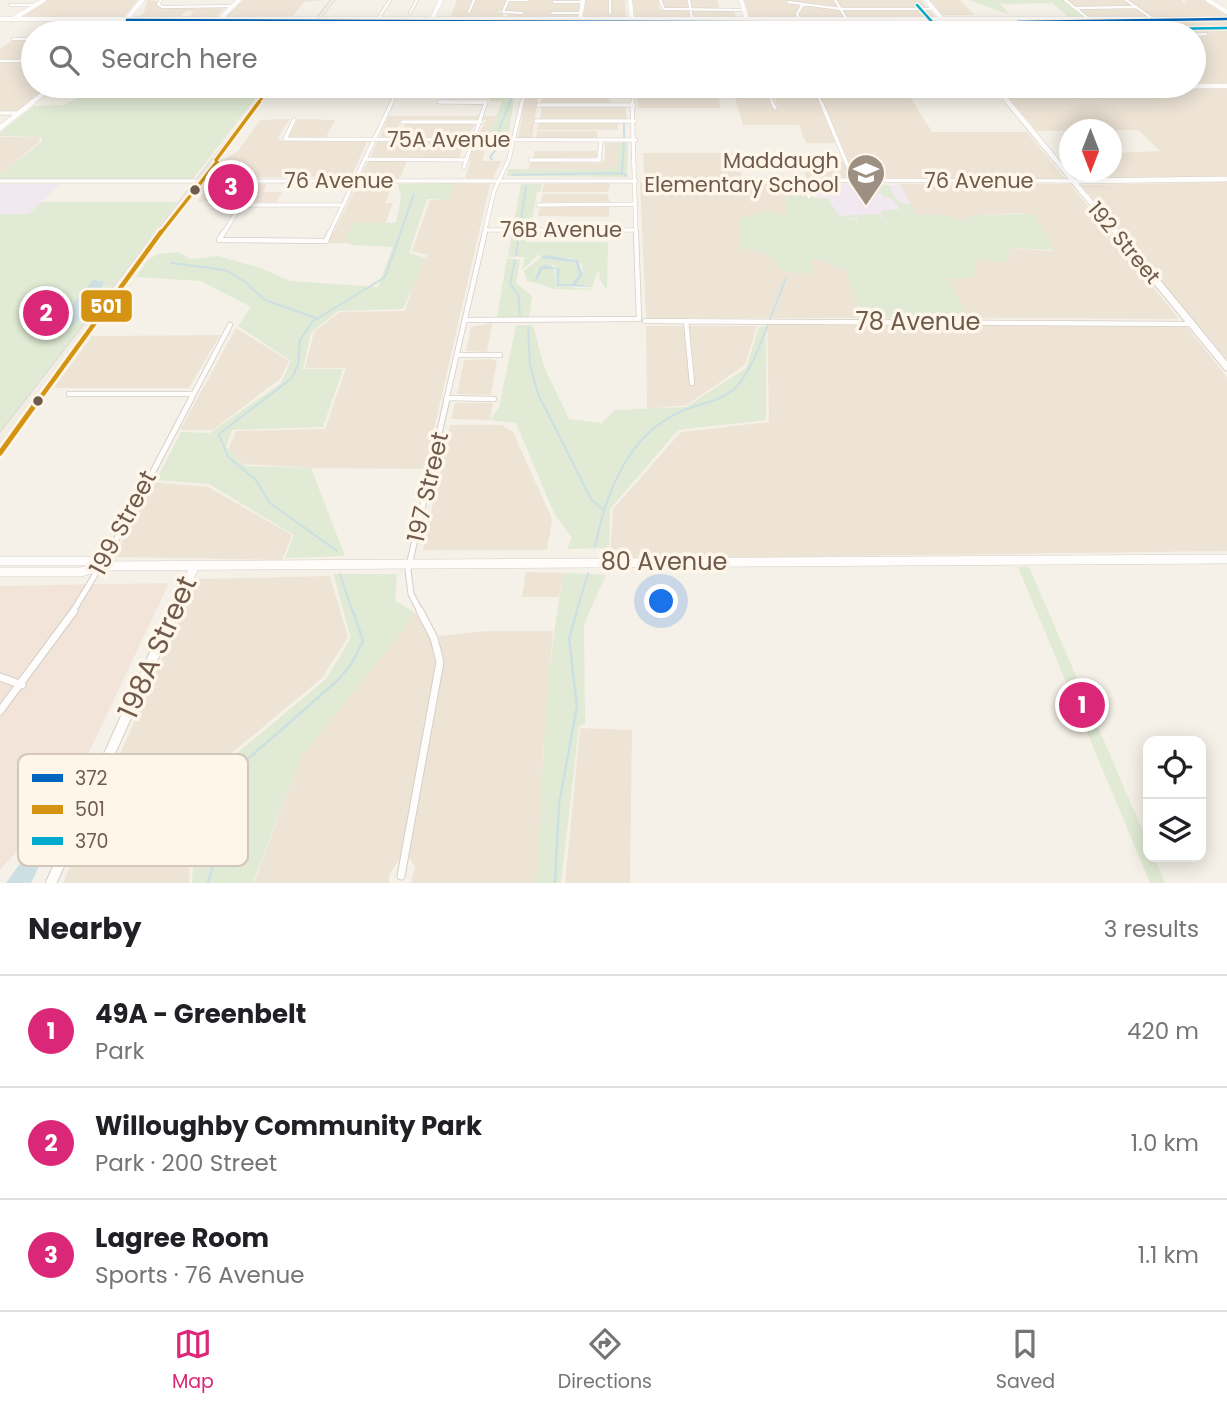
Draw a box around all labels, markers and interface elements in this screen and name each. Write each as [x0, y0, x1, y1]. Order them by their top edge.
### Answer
search box [21, 21, 1206, 98]
icon: search [45, 41, 83, 79]
text: Search here [101, 41, 258, 77]
north arrow [1059, 119, 1122, 182]
street label: 75A Avenue [387, 125, 511, 154]
place label: Maddaugh Elementary School [644, 146, 839, 199]
school or university icon: Maddaugh Elementary School [845, 152, 887, 207]
pin: 3 [208, 161, 254, 213]
street label: 76 Avenue [284, 166, 394, 195]
street label: 76 Avenue [924, 166, 1034, 195]
unlabelled marker [188, 183, 202, 197]
street label: 192 Street [1081, 195, 1167, 290]
street label: 76B Avenue [500, 215, 622, 244]
pin: 2 [23, 287, 69, 339]
line badge: 501 [80, 289, 133, 323]
text: 501 [90, 293, 122, 320]
street label: 78 Avenue [856, 305, 980, 338]
unlabelled marker [31, 394, 45, 408]
street label: 197 Street [399, 428, 456, 545]
street label: 199 Street [81, 464, 164, 581]
street label: 80 Avenue [601, 545, 727, 578]
street label: 198A Street [109, 570, 206, 725]
your location [644, 584, 678, 618]
pin: 1 [1059, 679, 1105, 731]
map controls [1143, 736, 1206, 862]
button: locate [1143, 736, 1206, 799]
legend [18, 754, 248, 866]
text: 372 [75, 765, 108, 792]
text: 501 [75, 796, 105, 823]
button: layers [1143, 799, 1206, 862]
text: 370 [75, 828, 109, 855]
text: Nearby [28, 907, 142, 950]
text: 3 results [1104, 913, 1199, 945]
text: 49A - Greenbelt [95, 996, 306, 1032]
text: 1 [47, 1015, 55, 1047]
text: 420 m [1127, 1015, 1199, 1047]
text: Park [95, 1035, 144, 1067]
text: Willoughby Community Park [95, 1108, 482, 1144]
text: 2 [44, 1127, 58, 1159]
text: 1.0 km [1131, 1127, 1199, 1159]
text: Park · 200 Street [95, 1147, 277, 1179]
text: Lagree Room [95, 1220, 269, 1256]
text: 3 [44, 1239, 58, 1271]
text: 1.1 km [1138, 1239, 1199, 1271]
text: Sports · 76 Avenue [95, 1259, 305, 1291]
tab: Map [172, 1325, 214, 1396]
tab: Directions [558, 1325, 652, 1396]
tab: Saved [996, 1325, 1055, 1396]

